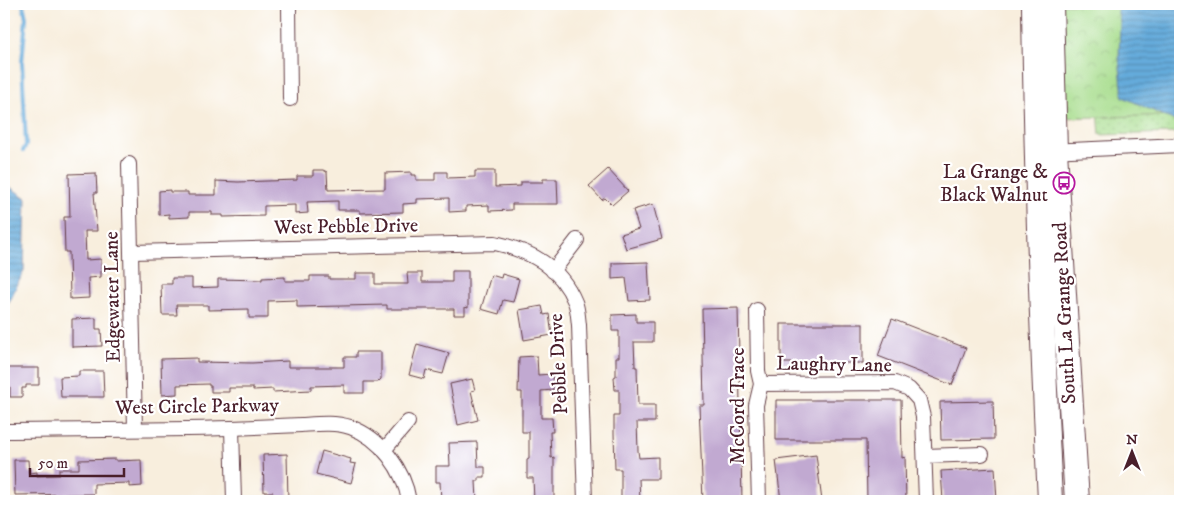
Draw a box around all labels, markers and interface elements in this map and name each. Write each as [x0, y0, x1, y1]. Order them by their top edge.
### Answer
place label: La Grange & Black Walnut [940, 160, 1048, 208]
bus stop icon: La Grange & Black Walnut [1052, 171, 1076, 195]
street label: West Pebble Drive [273, 213, 418, 241]
street label: South La Grange Road [1048, 221, 1082, 405]
street label: Edgewater Lane [99, 231, 127, 363]
street label: Pebble Drive [544, 313, 574, 415]
street label: McCord Trace [726, 347, 751, 465]
street label: Laughry Lane [776, 351, 892, 379]
street label: West Circle Parkway [114, 393, 280, 421]
north arrow [1106, 428, 1156, 478]
text: N [1126, 431, 1138, 449]
scale bar [30, 445, 124, 477]
text: 50 m [38, 454, 68, 473]

